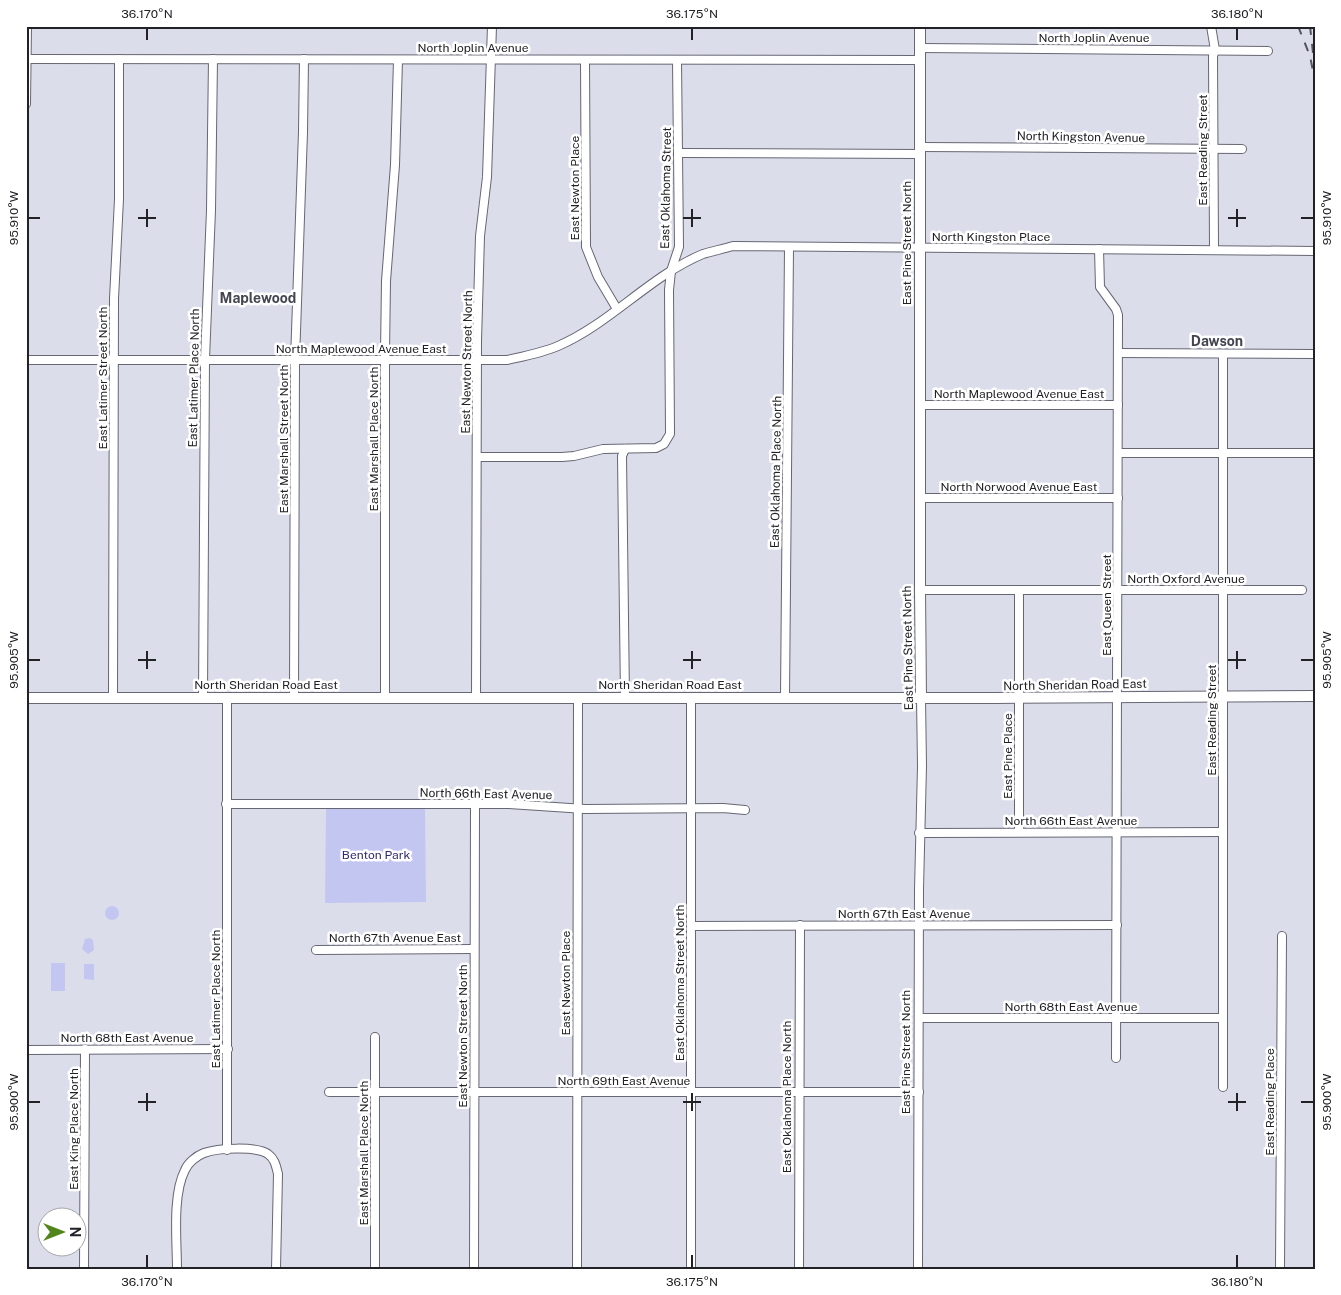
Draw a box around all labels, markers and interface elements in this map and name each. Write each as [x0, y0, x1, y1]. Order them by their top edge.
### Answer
text: 36.170°N [121, 7, 173, 21]
text: 36.175°N [666, 7, 718, 21]
text: 36.180°N [1211, 7, 1263, 21]
street label: North Joplin Avenue [1038, 31, 1150, 45]
street label: North Joplin Avenue [417, 41, 529, 55]
street label: East Reading Street [1196, 94, 1210, 206]
street label: East Oklahoma Street [658, 127, 674, 249]
street label: North Kingston Avenue [1017, 129, 1146, 145]
street label: East Newton Place [568, 135, 582, 240]
street label: East Pine Street North [900, 181, 914, 305]
text: 95.910°W [7, 190, 21, 245]
text: 95.910°W [1320, 190, 1334, 245]
street label: North Kingston Place [932, 230, 1050, 244]
district label: Maplewood [220, 290, 296, 306]
street label: East Newton Street North [459, 290, 475, 434]
street label: East Latimer Street North [96, 306, 110, 449]
street label: East Latimer Place North [186, 308, 202, 448]
district label: Dawson [1191, 333, 1243, 349]
street label: North Maplewood Avenue East [276, 342, 447, 356]
street label: East Marshall Street North [277, 365, 291, 513]
street label: East Marshall Place North [367, 367, 381, 511]
street label: North Maplewood Avenue East [934, 387, 1105, 401]
street label: East Oklahoma Place North [768, 396, 784, 548]
street label: North Norwood Avenue East [941, 480, 1098, 494]
street label: East Queen Street [1100, 554, 1114, 656]
street label: North Oxford Avenue [1127, 572, 1245, 586]
street label: East Pine Street North [900, 586, 916, 710]
text: 95.905°W [7, 631, 21, 689]
text: 95.905°W [1320, 631, 1334, 689]
street label: East Reading Street [1205, 664, 1219, 776]
street label: North Sheridan Road East [1003, 677, 1147, 693]
street label: North Sheridan Road East [194, 678, 338, 692]
street label: North Sheridan Road East [598, 678, 742, 692]
street label: East Pine Place [1001, 713, 1015, 799]
street label: North 66th East Avenue [419, 786, 553, 802]
street label: North 66th East Avenue [1005, 814, 1138, 828]
park label: Benton Park [342, 848, 410, 862]
street label: East Oklahoma Street North [673, 905, 687, 1061]
street label: North 67th East Avenue [838, 907, 970, 921]
street label: East Latimer Place North [209, 929, 223, 1068]
street label: East Newton Place [559, 930, 573, 1035]
street label: North 67th Avenue East [329, 931, 461, 945]
street label: East Newton Street North [456, 964, 470, 1108]
street label: East Pine Street North [899, 990, 913, 1114]
street label: North 68th East Avenue [1004, 1000, 1138, 1014]
street label: East Oklahoma Place North [780, 1021, 794, 1173]
street label: North 68th East Avenue [60, 1031, 194, 1045]
street label: East Reading Place [1263, 1048, 1277, 1156]
street label: East King Place North [67, 1068, 81, 1190]
text: 95.900°W [7, 1073, 21, 1130]
text: 95.900°W [1320, 1073, 1334, 1130]
street label: North 69th East Avenue [558, 1074, 691, 1088]
street label: East Marshall Place North [357, 1081, 371, 1225]
north arrow [38, 1208, 88, 1258]
text: N [67, 1227, 83, 1237]
text: 36.170°N [121, 1275, 173, 1289]
text: 36.175°N [666, 1275, 718, 1289]
text: 36.180°N [1211, 1275, 1263, 1289]

